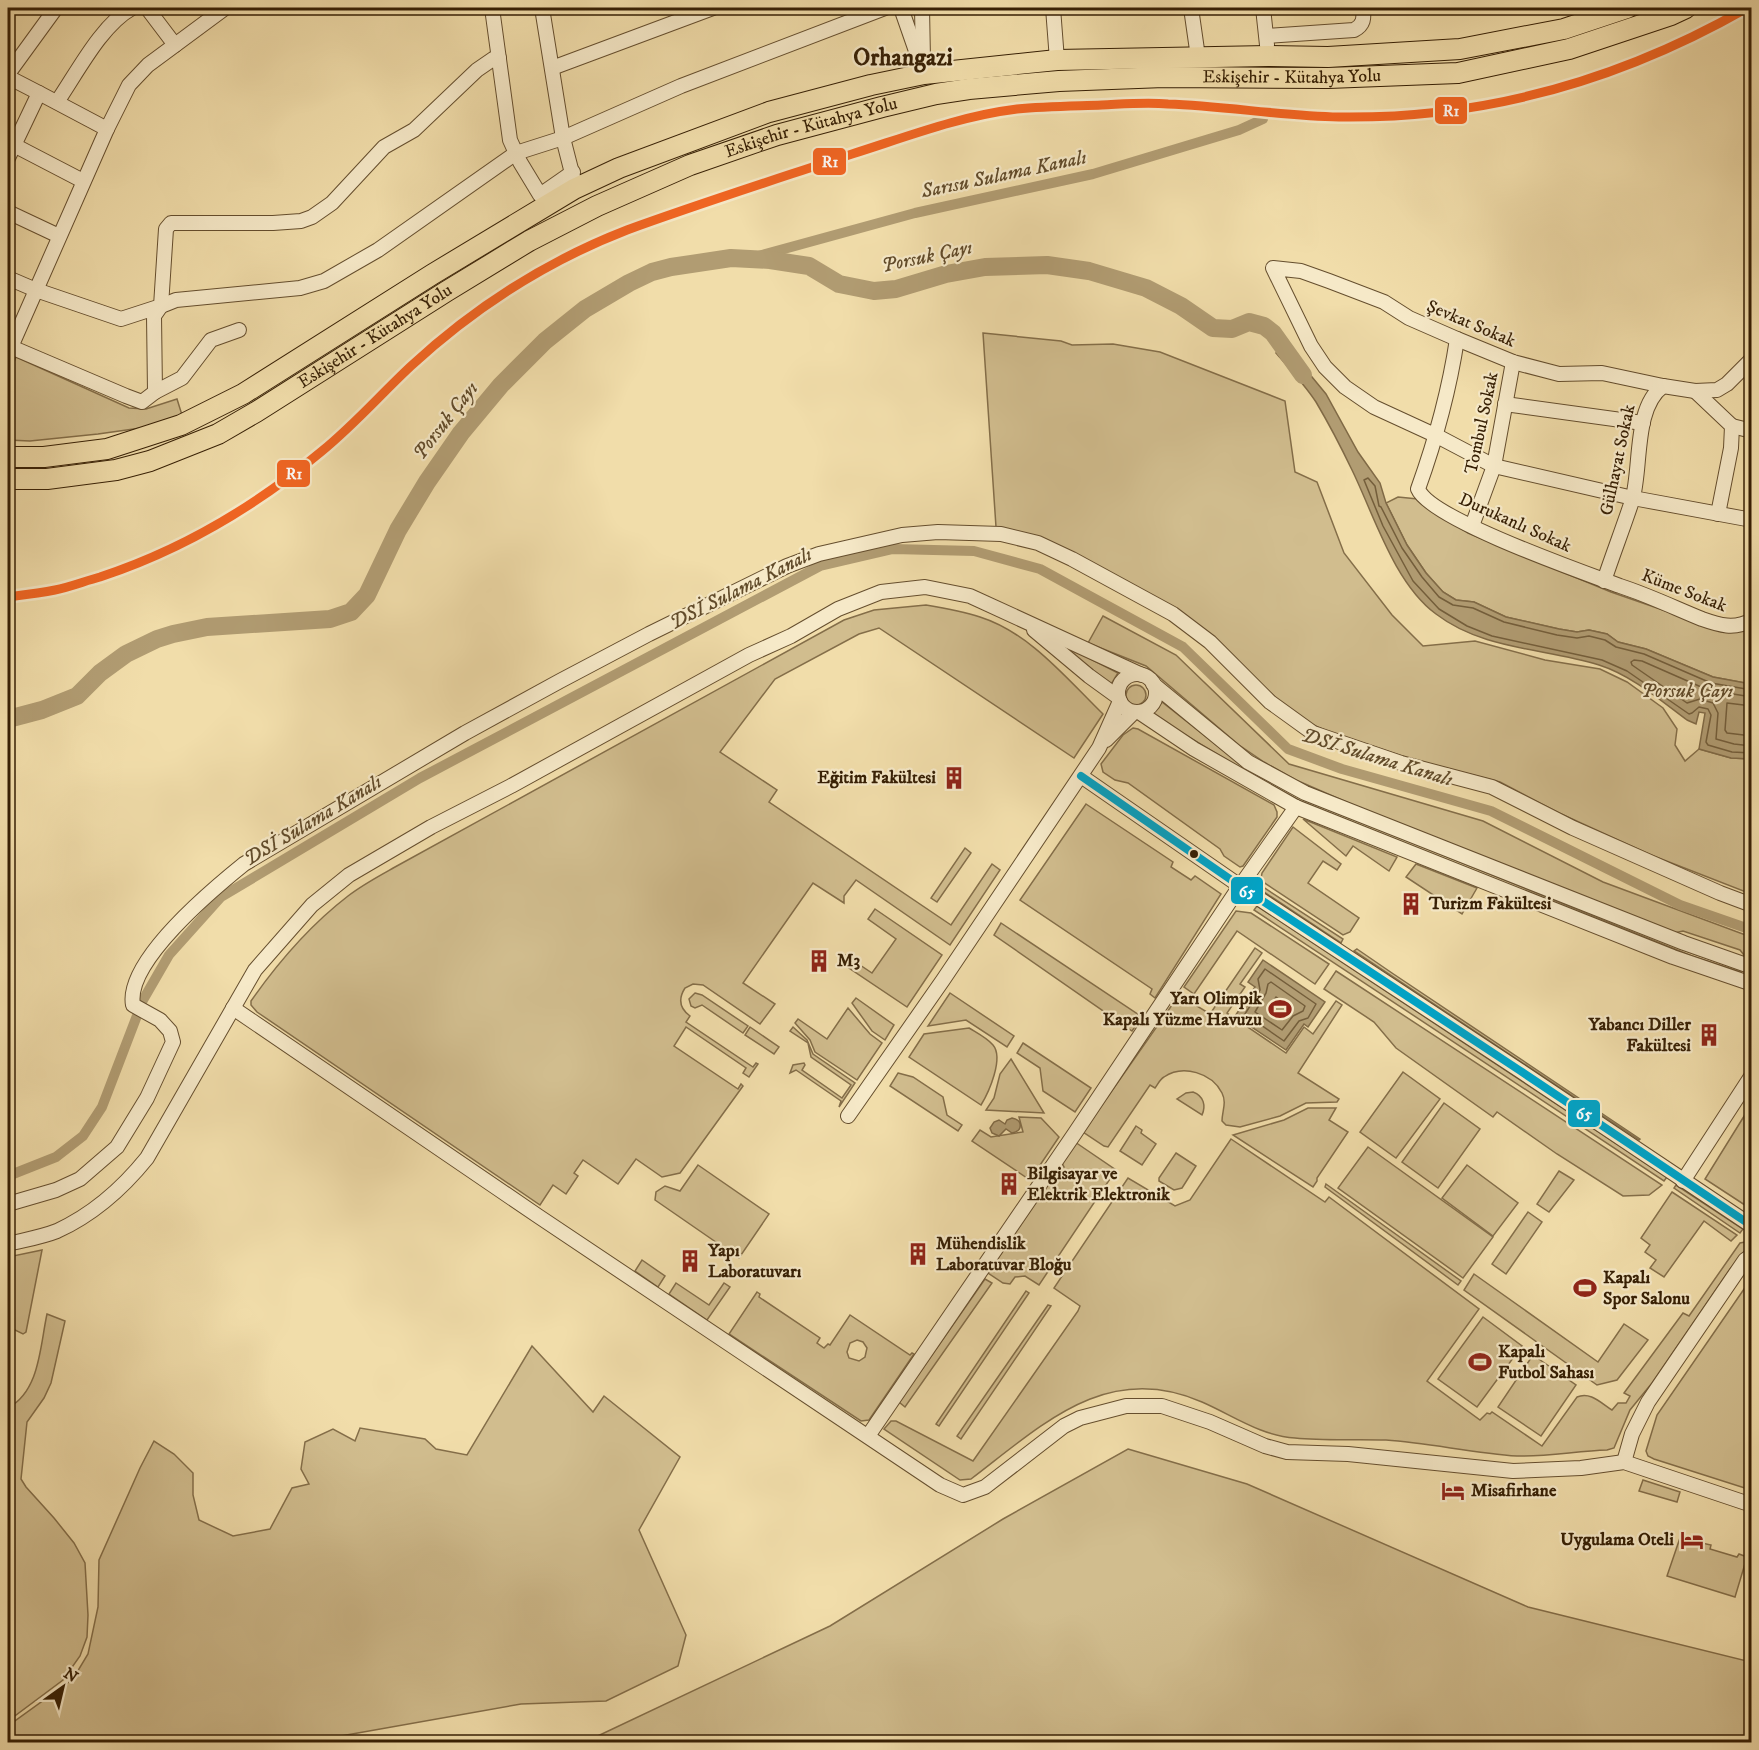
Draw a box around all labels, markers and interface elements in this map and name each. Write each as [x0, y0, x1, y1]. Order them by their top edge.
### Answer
district label: Orhangazi [853, 43, 953, 73]
street label: Eskişehir - Kütahya Yolu [1203, 65, 1382, 89]
street label: Eskişehir - Kütahya Yolu [722, 93, 900, 163]
line badge: R1 [1434, 96, 1468, 125]
text: R1 [1443, 101, 1459, 121]
water label: Sarısu Sulama Kanalı [918, 145, 1089, 205]
line badge: R1 [812, 147, 847, 176]
text: R1 [822, 152, 838, 172]
water label: Porsuk Çayı [879, 235, 975, 279]
street label: Eskişehir - Kütahya Yolu [294, 279, 457, 394]
street label: Şevkat Sokak [1423, 295, 1519, 353]
street label: Tombul Sokak [1460, 370, 1504, 476]
water label: Porsuk Çayı [408, 377, 484, 465]
street label: Gülhayat Sokak [1595, 402, 1641, 518]
line badge: R1 [276, 459, 311, 488]
text: R1 [286, 464, 302, 484]
street label: Durukanlı Sokak [1455, 488, 1575, 558]
water label: DSİ Sulama Kanalı [666, 542, 816, 636]
street label: Küme Sokak [1638, 565, 1730, 617]
water label: Porsuk Çayı [1641, 679, 1733, 704]
water label: DSİ Sulama Kanalı [1298, 723, 1456, 793]
building icon: Eğitim Fakültesi [941, 765, 967, 791]
place label: Eğitim Fakültesi [817, 767, 936, 789]
water label: DSİ Sulama Kanalı [239, 770, 387, 872]
unlabelled marker [1188, 848, 1200, 860]
line badge: 65 [1230, 876, 1264, 905]
text: 65 [1239, 882, 1255, 902]
building icon: Turizm Fakültesi [1398, 891, 1424, 917]
place label: Turizm Fakültesi [1428, 893, 1552, 915]
building icon: M3 [806, 948, 832, 974]
place label: M3 [837, 950, 860, 972]
place label: Yarı Olimpik Kapalı Yüzme Havuzu [1103, 988, 1263, 1031]
sports icon: Yarı Olimpik Kapalı Yüzme Havuzu [1267, 996, 1293, 1022]
place label: Yabancı Diller Fakültesi [1588, 1014, 1691, 1057]
building icon: Yabancı Diller Fakültesi [1696, 1022, 1722, 1048]
line badge: 65 [1567, 1099, 1601, 1128]
text: 65 [1576, 1104, 1592, 1124]
place label: Bilgisayar ve Elektrik Elektronik [1027, 1163, 1171, 1206]
building icon: Bilgisayar ve Elektrik Elektronik [996, 1171, 1022, 1197]
place label: Mühendislik Laboratuvar Bloğu [936, 1233, 1072, 1276]
place label: Yapı Laboratuvarı [707, 1240, 802, 1283]
building icon: Mühendislik Laboratuvar Bloğu [905, 1241, 931, 1267]
building icon: Yapı Laboratuvarı [677, 1248, 703, 1274]
place label: Kapalı Spor Salonu [1603, 1267, 1690, 1310]
sports icon: Kapalı Spor Salonu [1572, 1275, 1598, 1301]
place label: Kapalı Futbol Sahası [1498, 1341, 1595, 1384]
sports icon: Kapalı Futbol Sahası [1467, 1349, 1493, 1375]
hotel icon: Misafirhane [1440, 1478, 1466, 1504]
place label: Misafirhane [1471, 1480, 1557, 1502]
hotel icon: Uygulama Oteli [1679, 1527, 1705, 1553]
place label: Uygulama Oteli [1560, 1529, 1674, 1551]
north arrow [33, 1657, 93, 1717]
text: N [60, 1663, 82, 1687]

